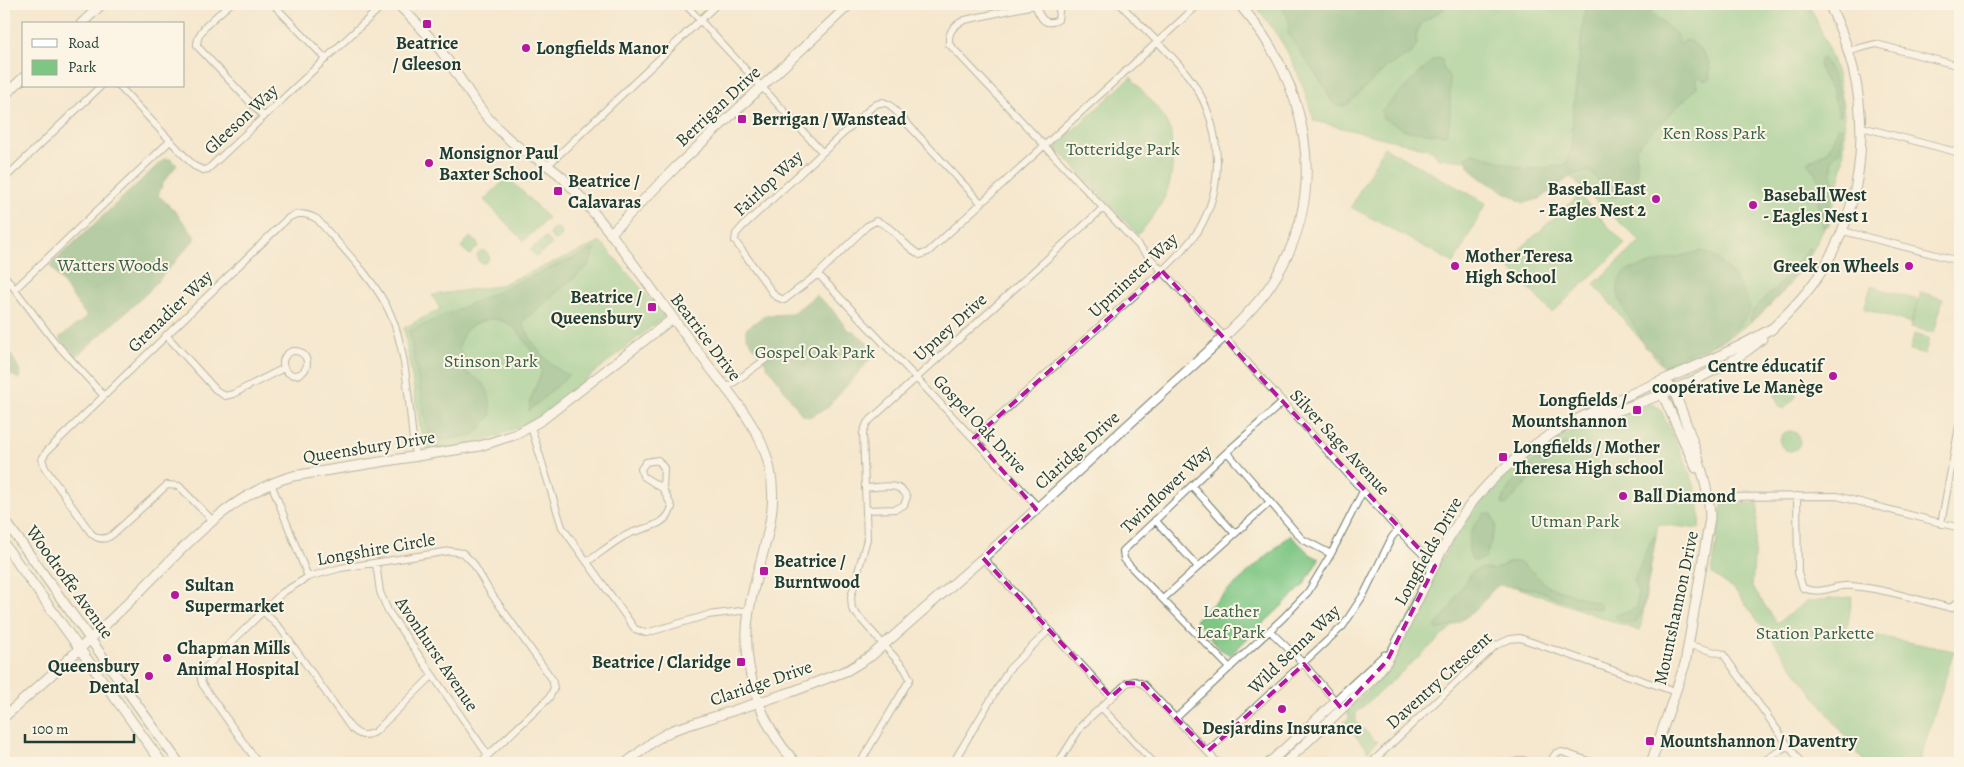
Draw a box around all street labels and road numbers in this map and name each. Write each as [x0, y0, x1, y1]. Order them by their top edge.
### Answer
street label: Berrigan Drive [670, 60, 766, 152]
street label: Gleeson Way [199, 78, 284, 160]
street label: Fairlop Way [728, 144, 809, 221]
street label: Upminster Way [1083, 227, 1184, 323]
street label: Grenadier Way [122, 264, 218, 358]
street label: Beatrice Drive [665, 288, 747, 386]
street label: Upney Drive [908, 288, 992, 366]
street label: Gospel Oak Drive [928, 369, 1032, 479]
street label: Silver Sage Avenue [1285, 384, 1395, 500]
street label: Claridge Drive [1029, 405, 1125, 495]
street label: Queensbury Drive [301, 425, 437, 469]
street label: Twinflower Way [1115, 439, 1217, 539]
street label: Longfields Drive [1388, 492, 1468, 610]
street label: Woodroffe Avenue [20, 520, 119, 644]
street label: Longshire Circle [315, 527, 437, 571]
street label: Mountshannon Drive [1648, 529, 1704, 687]
street label: Avonhurst Avenue [389, 591, 484, 716]
street label: Wild Senna Way [1242, 598, 1346, 700]
street label: Daventry Crescent [1381, 626, 1497, 734]
street label: Claridge Drive [707, 654, 815, 712]

